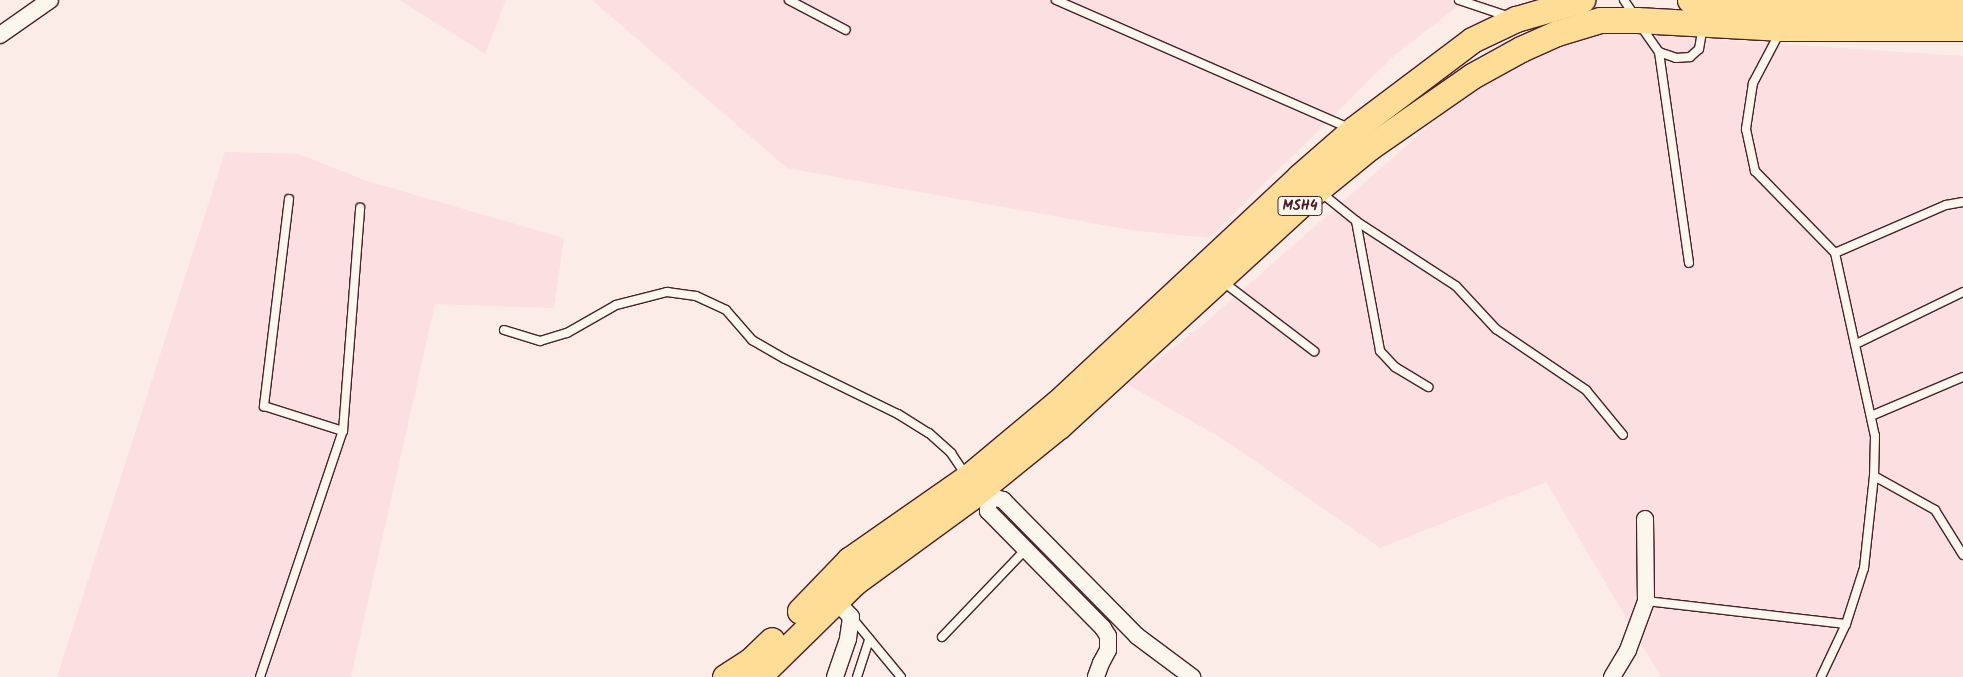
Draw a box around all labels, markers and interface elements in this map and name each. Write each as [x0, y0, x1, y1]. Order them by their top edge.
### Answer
road number: MSH4 [1276, 195, 1324, 218]

